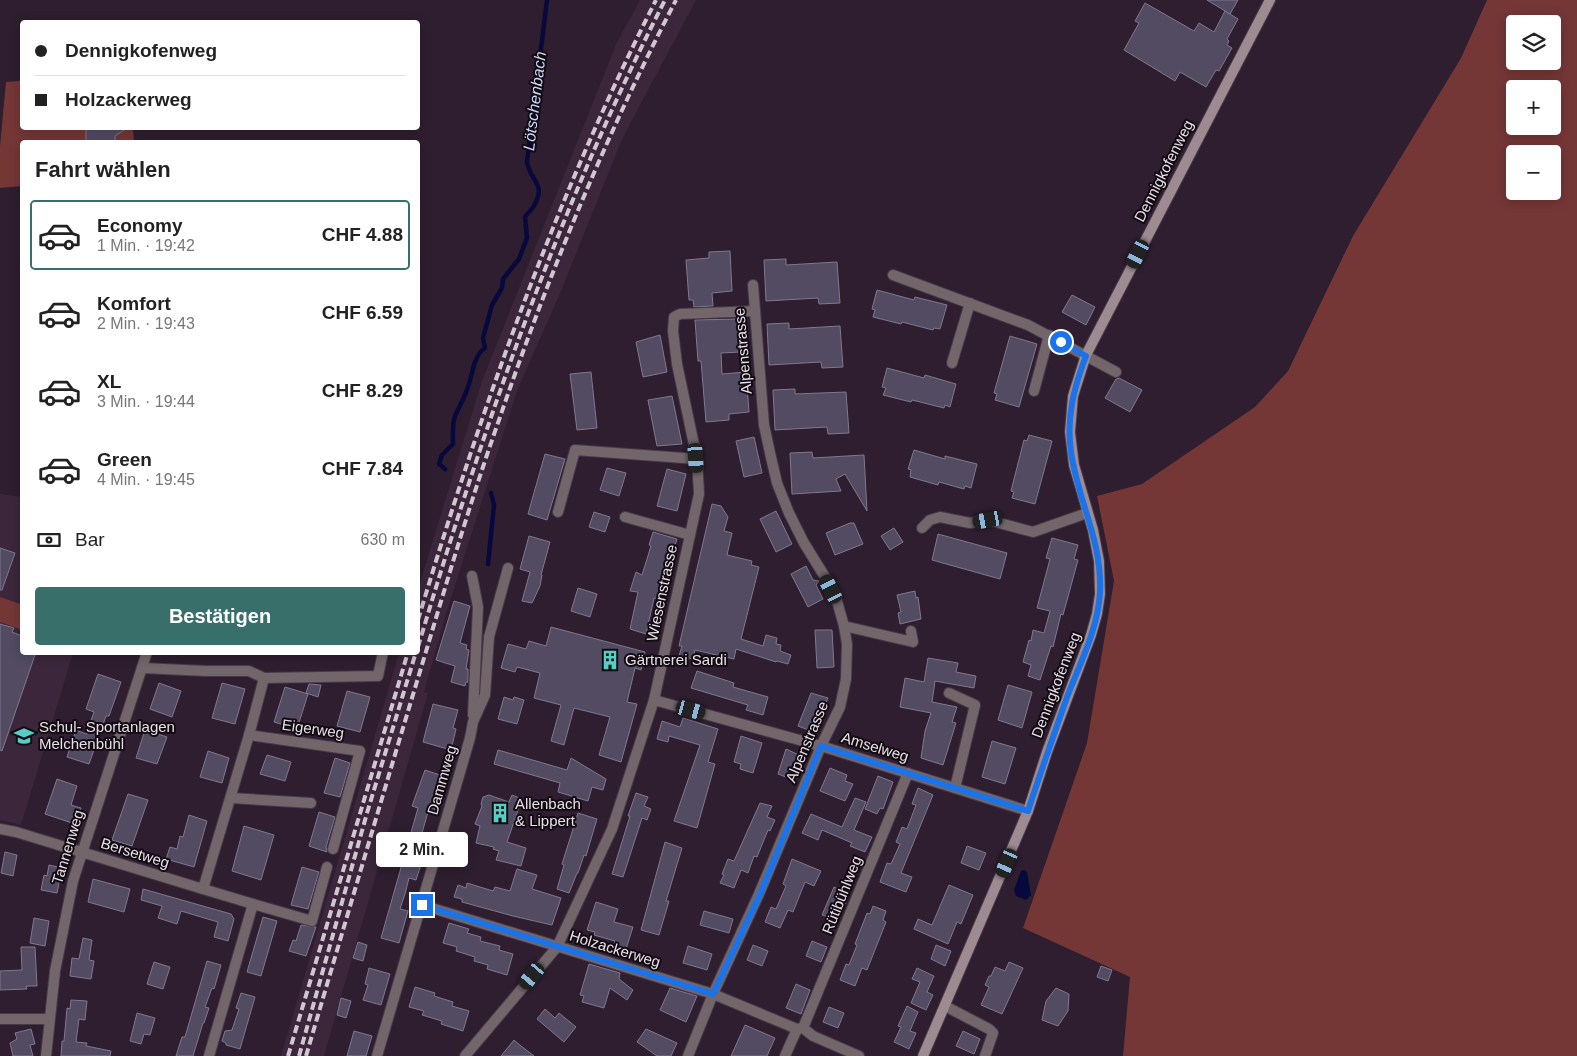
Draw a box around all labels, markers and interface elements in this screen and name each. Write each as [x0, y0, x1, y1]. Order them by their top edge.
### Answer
map controls [1506, 15, 1561, 200]
button: layers [1506, 15, 1561, 70]
text: Dennigkofenweg [65, 40, 217, 61]
water label: Lötschenbach [520, 50, 549, 152]
button: + [1506, 80, 1561, 135]
text: Holzackerweg [65, 89, 192, 110]
street label: Dennigkofenweg [1131, 117, 1196, 224]
button: − [1506, 145, 1561, 200]
text: Fahrt wählen [35, 157, 171, 182]
icon: car [37, 213, 82, 258]
text: Economy [97, 215, 183, 236]
text: CHF 4.88 [322, 224, 403, 245]
text: 1 Min. · 19:42 [97, 237, 195, 254]
car [1124, 237, 1151, 271]
icon: car [37, 291, 82, 336]
text: Komfort [97, 293, 171, 314]
text: CHF 6.59 [322, 302, 403, 323]
street label: Alpenstrasse [730, 307, 755, 395]
text: 2 Min. · 19:43 [97, 315, 195, 332]
route start [1050, 331, 1072, 353]
icon: car [37, 369, 82, 414]
text: XL [97, 371, 121, 392]
text: CHF 8.29 [322, 380, 403, 401]
text: 3 Min. · 19:44 [97, 393, 195, 410]
car [687, 443, 704, 473]
icon: car [37, 447, 82, 492]
text: Green [97, 449, 152, 470]
text: CHF 7.84 [322, 458, 403, 479]
text: 4 Min. · 19:45 [97, 471, 195, 488]
car [971, 510, 1004, 530]
icon: cash [35, 526, 63, 554]
text: Bar [75, 529, 105, 550]
text: 630 m [361, 531, 405, 548]
street label: Wiesenstrasse [643, 543, 680, 643]
car [817, 572, 844, 606]
button: Bestätigen [35, 587, 405, 645]
street label: Dennigkofenweg [1028, 630, 1083, 740]
building icon: Gärtnerei Sardi [599, 649, 621, 671]
place label: Gärtnerei Sardi [625, 651, 727, 668]
car [674, 699, 707, 721]
street label: Alpenstrasse [782, 699, 831, 785]
street label: Eigerweg [281, 716, 345, 741]
place label: Schul- Sportanlagen Melchenbühl [39, 718, 175, 752]
school or university icon: Schul- Sportanlagen Melchenbühl [13, 725, 35, 747]
street label: Amselweg [840, 728, 911, 765]
street label: Dammweg [423, 743, 460, 817]
place label: Allenbach & Lippert [515, 795, 581, 829]
building icon: Allenbach & Lippert [489, 802, 511, 824]
street label: Tannenweg [48, 808, 87, 886]
callout: 2 Min. [376, 832, 468, 868]
street label: Bersetweg [99, 834, 172, 871]
text: 2 Min. [399, 841, 445, 858]
car [994, 846, 1019, 880]
street label: Rütibühlweg [818, 853, 865, 936]
route end [411, 894, 433, 916]
street label: Holzackerweg [568, 927, 663, 970]
car [516, 960, 547, 992]

